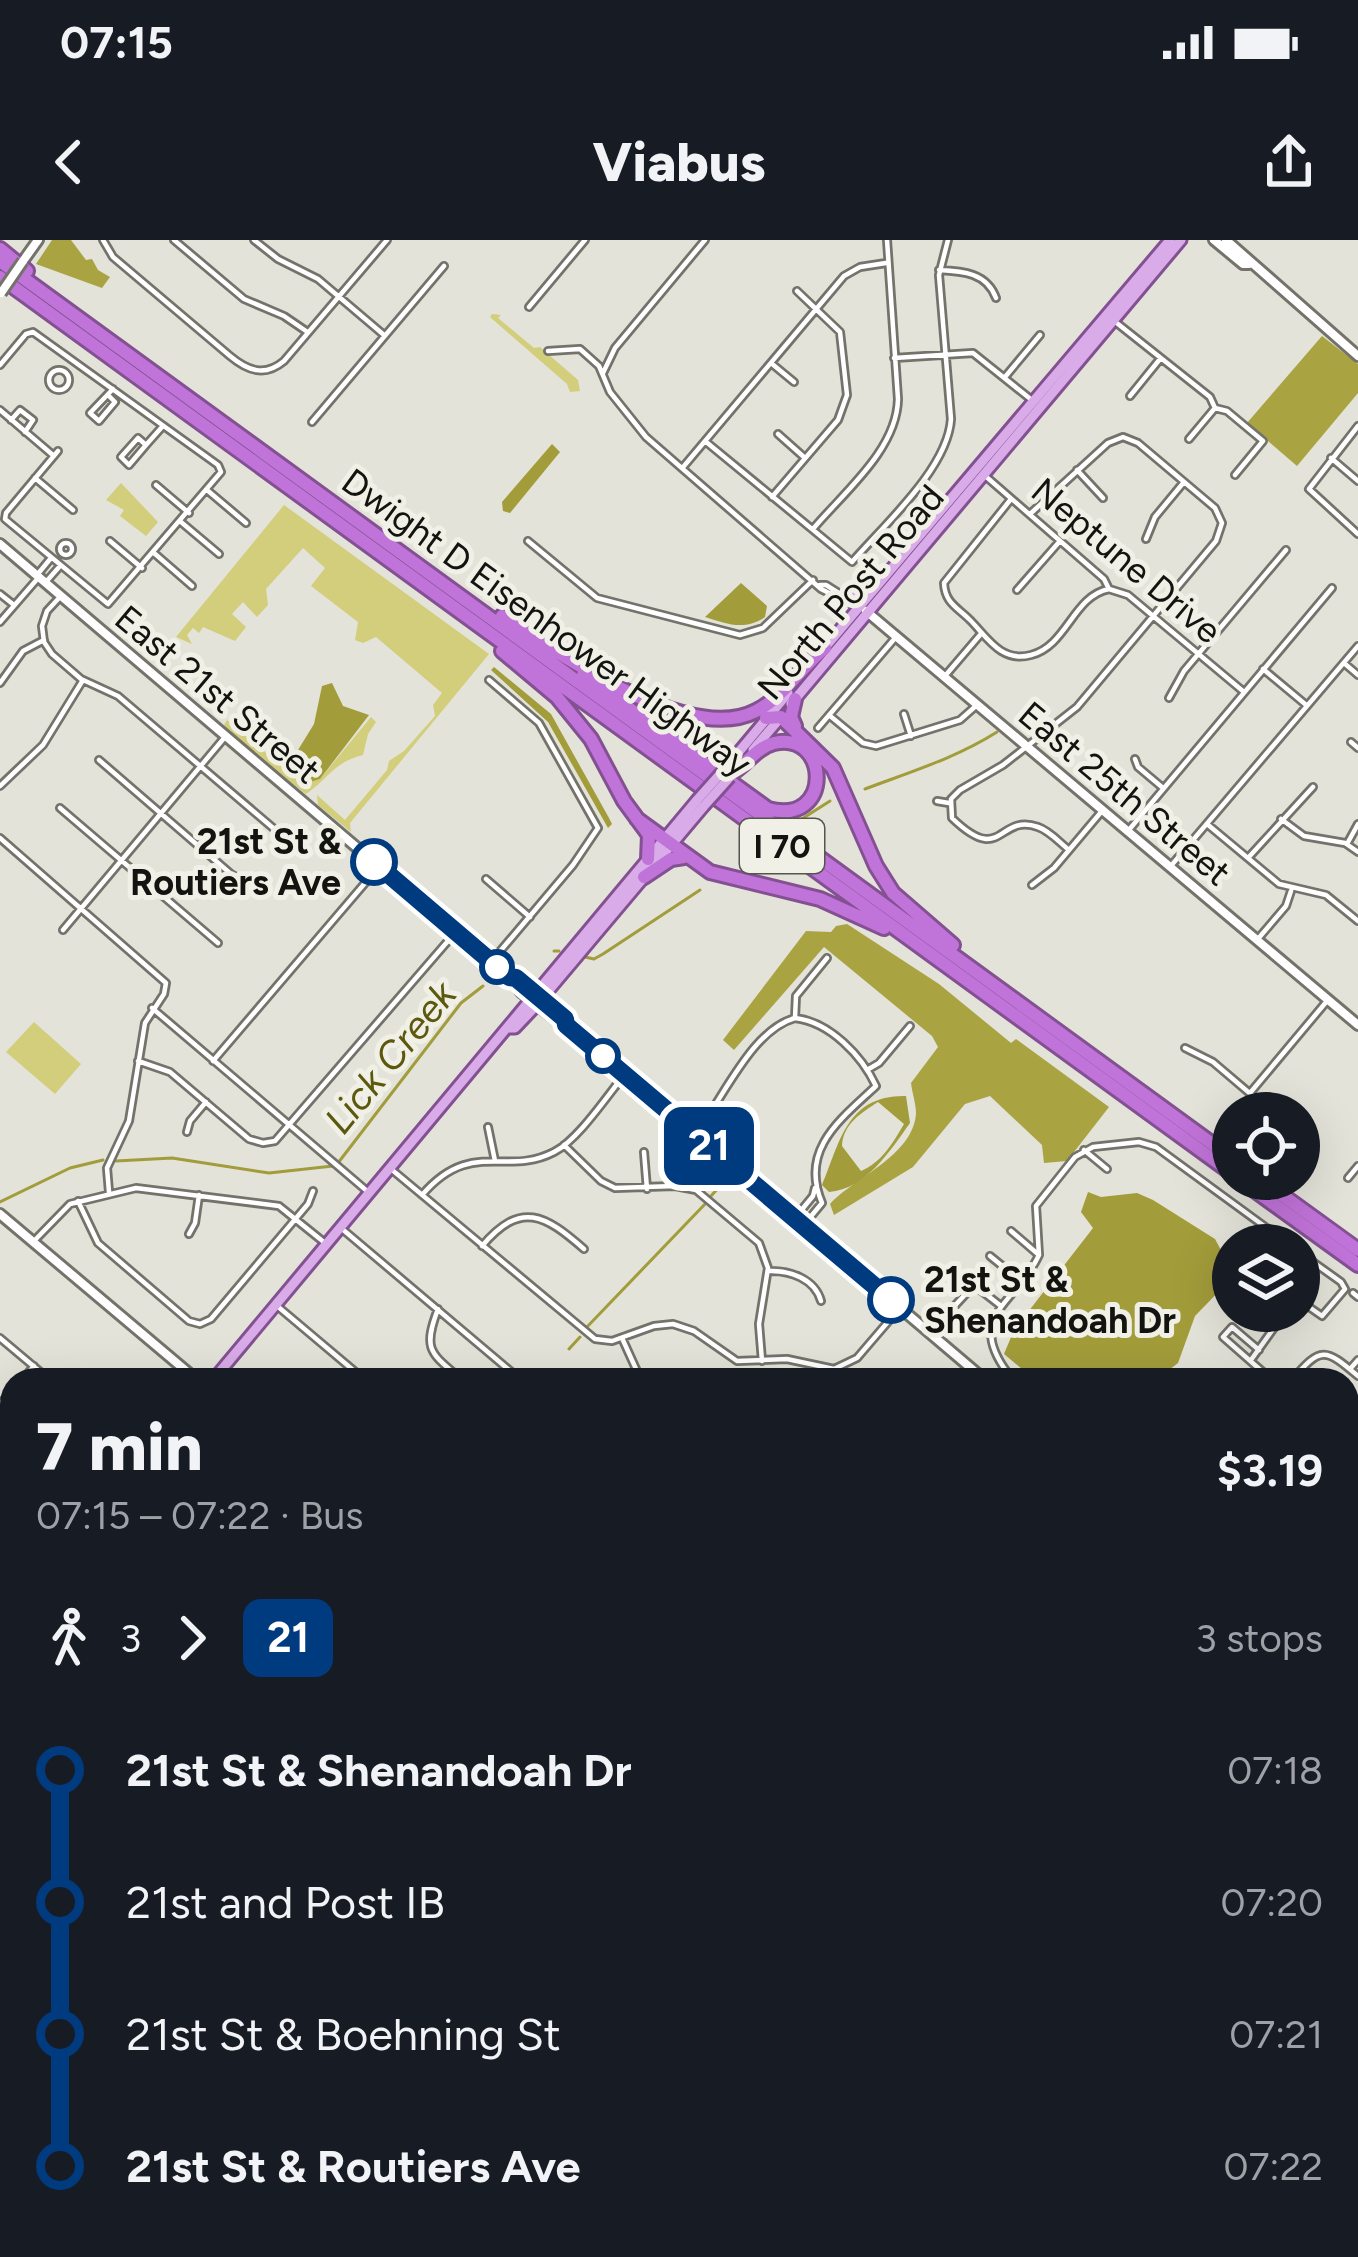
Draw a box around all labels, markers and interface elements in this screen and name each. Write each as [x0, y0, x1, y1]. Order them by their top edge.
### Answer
text: 07:15 [60, 15, 173, 69]
icon: back [36, 129, 102, 195]
icon: share [1256, 129, 1322, 195]
text: Viabus [592, 130, 766, 195]
street label: Dwight D Eisenhower Highway [334, 460, 760, 785]
street label: Neptune Drive [1023, 469, 1230, 652]
street label: North Post Road [748, 476, 953, 708]
street label: East 21st Street [107, 596, 329, 792]
street label: East 25th Street [1010, 692, 1239, 894]
road number: I 70 [740, 819, 824, 873]
place label: 21st St & Routiers Ave [130, 820, 342, 904]
marker: 21st St & Routiers Ave [352, 840, 396, 884]
unlabelled marker [481, 951, 513, 983]
water label: Lick Creek [315, 971, 467, 1143]
unlabelled marker [587, 1040, 619, 1072]
map controls [1212, 1092, 1320, 1332]
button: locate [1212, 1092, 1320, 1200]
line badge: 21 [655, 1107, 763, 1185]
text: 21 [688, 1120, 730, 1171]
button: layers [1212, 1224, 1320, 1332]
place label: 21st St & Shenandoah Dr [924, 1258, 1176, 1342]
marker: 21st St & Shenandoah Dr [869, 1278, 913, 1322]
text: 7 min [36, 1407, 203, 1487]
text: $3.19 [1217, 1443, 1323, 1497]
text: 07:15 – 07:22 · Bus [36, 1492, 363, 1539]
icon: walk [36, 1605, 102, 1671]
icon: forward [159, 1605, 225, 1671]
text: 21 [267, 1612, 309, 1663]
text: 3 [120, 1615, 141, 1662]
text: 3 stops [1195, 1615, 1323, 1662]
text: 21st St & Shenandoah Dr [126, 1743, 632, 1797]
text: 07:18 [1227, 1747, 1323, 1794]
text: 21st and Post IB [126, 1875, 445, 1929]
text: 07:20 [1220, 1879, 1323, 1926]
text: 21st St & Boehning St [126, 2007, 561, 2061]
text: 07:21 [1229, 2011, 1323, 2058]
text: 21st St & Routiers Ave [126, 2139, 581, 2193]
text: 07:22 [1224, 2143, 1323, 2190]

